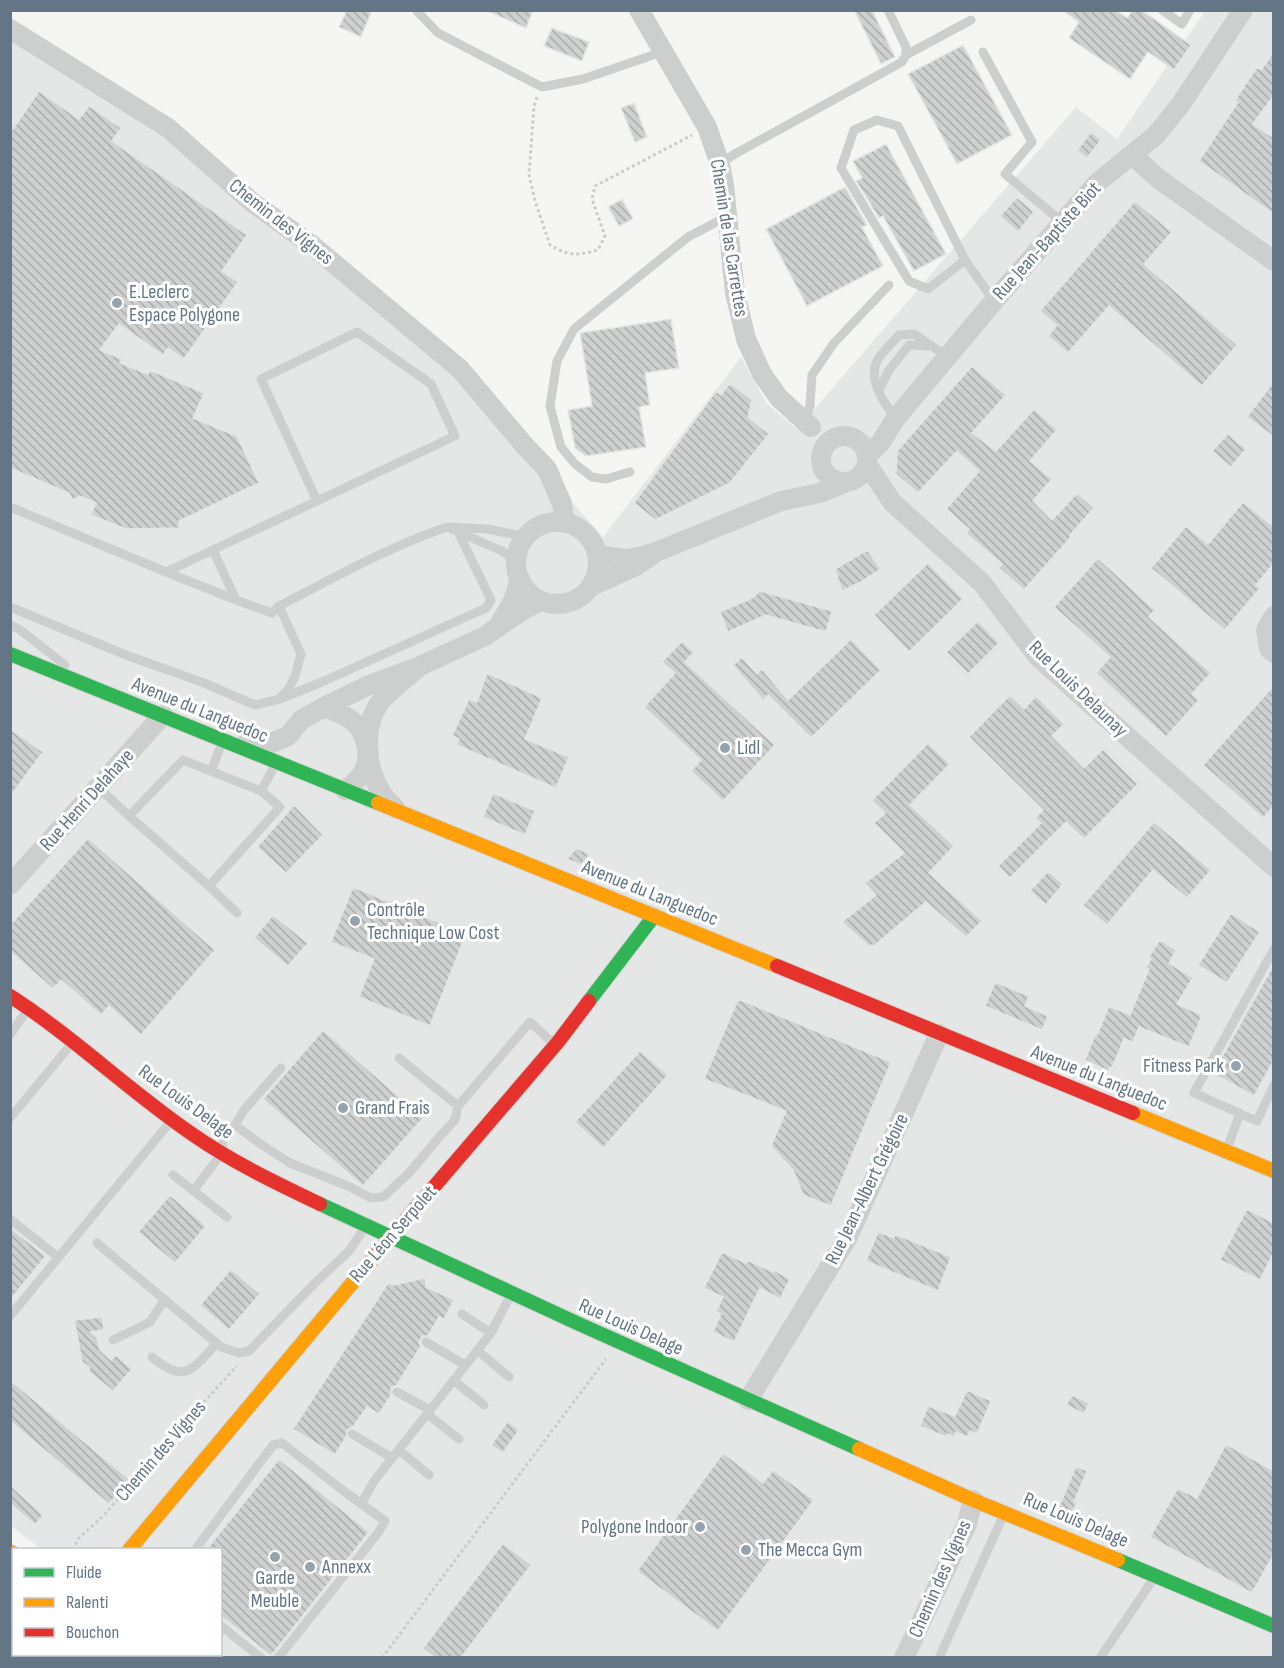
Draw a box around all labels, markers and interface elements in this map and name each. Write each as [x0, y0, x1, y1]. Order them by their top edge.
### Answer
street label: Chemin de las Carrettes [705, 157, 753, 319]
street label: Chemin des Vignes [224, 174, 338, 270]
street label: Rue Jean-Baptiste Biot [988, 177, 1106, 305]
place label: E.Leclerc Espace Polygone [129, 280, 240, 327]
marker: E.Leclerc Espace Polygone [110, 296, 124, 310]
street label: Rue Louis Delaunay [1024, 636, 1133, 742]
street label: Avenue du Languedoc [128, 671, 272, 748]
place label: Lidl [737, 736, 760, 760]
marker: Lidl [718, 741, 732, 755]
street label: Rue Henri Delahaye [35, 744, 139, 856]
street label: Avenue du Languedoc [578, 854, 722, 931]
place label: Contrôle Technique Low Cost [367, 898, 499, 945]
marker: Contrôle Technique Low Cost [348, 914, 362, 928]
street label: Avenue du Languedoc [1027, 1039, 1171, 1116]
place label: Fitness Park [1143, 1054, 1224, 1078]
street label: Rue Louis Delage [134, 1059, 238, 1145]
marker: Fitness Park [1229, 1059, 1243, 1073]
place label: Grand Frais [355, 1096, 430, 1120]
marker: Grand Frais [336, 1101, 350, 1115]
street label: Rue Jean-Albert Grégoire [820, 1110, 914, 1268]
street label: Rue Léon Serpolet [344, 1181, 442, 1287]
street label: Rue Louis Delage [575, 1293, 687, 1361]
street label: Chemin des Vignes [111, 1396, 211, 1506]
street label: Rue Louis Delage [1020, 1487, 1132, 1553]
place label: Polygone Indoor [581, 1515, 688, 1539]
street label: Chemin des Vignes [903, 1517, 977, 1641]
marker: Polygone Indoor [693, 1520, 707, 1534]
place label: The Mecca Gym [758, 1538, 862, 1562]
marker: The Mecca Gym [739, 1543, 753, 1557]
legend [12, 1548, 222, 1656]
marker: Garde Meuble [268, 1550, 282, 1564]
place label: Annexx [321, 1555, 371, 1579]
marker: Annexx [303, 1560, 317, 1574]
text: Fluide [66, 1562, 102, 1583]
place label: Garde Meuble [251, 1566, 299, 1613]
text: Ralenti [66, 1592, 108, 1613]
text: Bouchon [66, 1622, 119, 1643]

